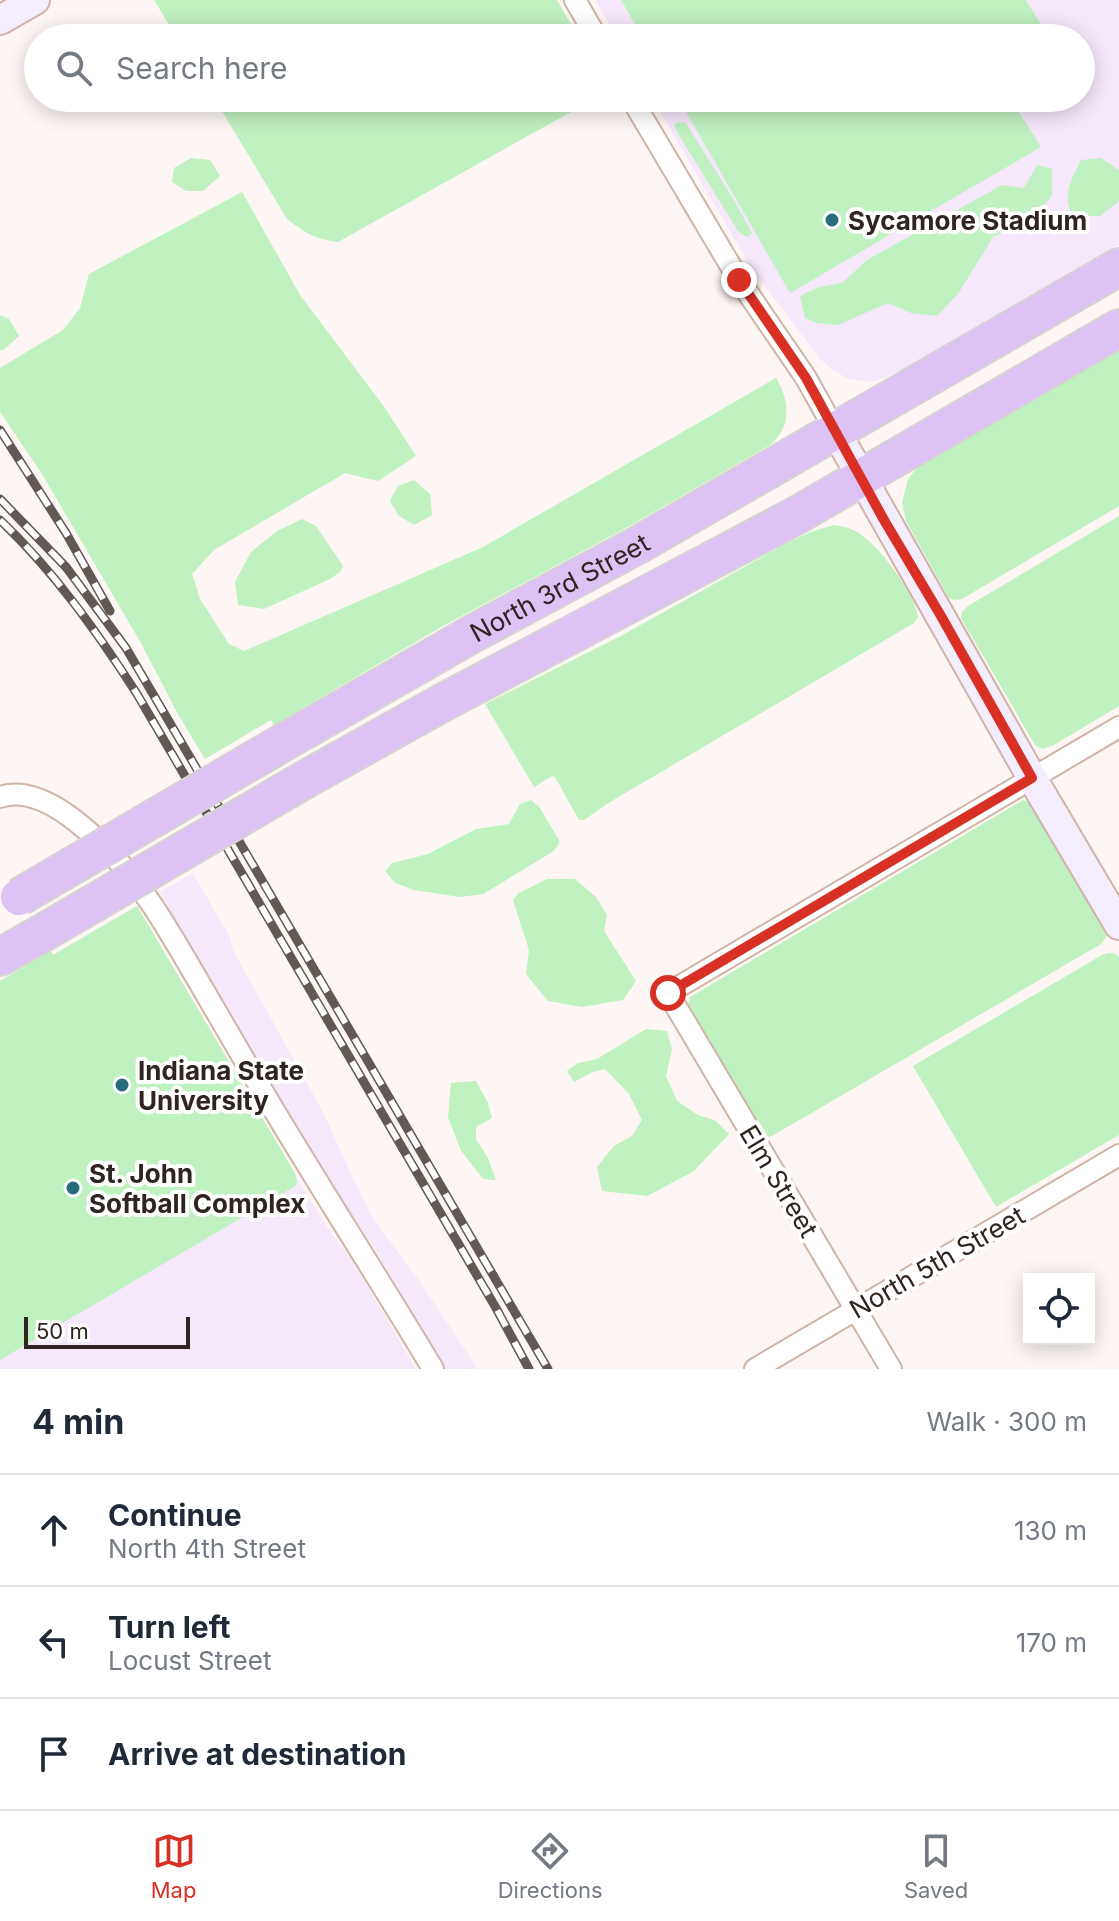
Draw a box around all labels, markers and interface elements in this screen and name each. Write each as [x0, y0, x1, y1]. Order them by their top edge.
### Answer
search box [24, 24, 1095, 112]
icon: search [52, 46, 96, 90]
text: Search here [116, 50, 288, 86]
place label: Sycamore Stadium [848, 205, 1087, 236]
marker: Sycamore Stadium [823, 211, 841, 229]
route end [721, 262, 757, 298]
street label: North 3rd Street [465, 526, 655, 648]
route start [650, 975, 686, 1011]
place label: Indiana State University [138, 1055, 304, 1116]
marker: Indiana State University [113, 1076, 131, 1094]
street label: Elm Street [733, 1119, 825, 1243]
place label: St. John Softball Complex [89, 1158, 305, 1219]
marker: St. John Softball Complex [64, 1179, 82, 1197]
street label: North 5th Street [844, 1199, 1030, 1325]
map controls [1023, 1273, 1095, 1345]
button: locate [1023, 1273, 1095, 1345]
scale bar [24, 1313, 190, 1349]
text: 50 m [36, 1318, 89, 1344]
text: 4 min [32, 1401, 124, 1442]
text: Walk · 300 m [926, 1406, 1087, 1437]
text: Continue [108, 1497, 242, 1533]
icon: ahead [32, 1508, 76, 1552]
text: 130 m [1014, 1515, 1087, 1546]
text: North 4th Street [108, 1533, 306, 1564]
text: Turn left [108, 1609, 230, 1645]
icon: left [32, 1620, 76, 1664]
text: 170 m [1016, 1627, 1087, 1658]
text: Locust Street [108, 1645, 271, 1676]
icon: arrive [32, 1732, 76, 1776]
text: Arrive at destination [108, 1736, 406, 1772]
tab: Map [151, 1829, 196, 1903]
tab: Directions [498, 1829, 603, 1903]
tab: Saved [904, 1829, 968, 1903]

